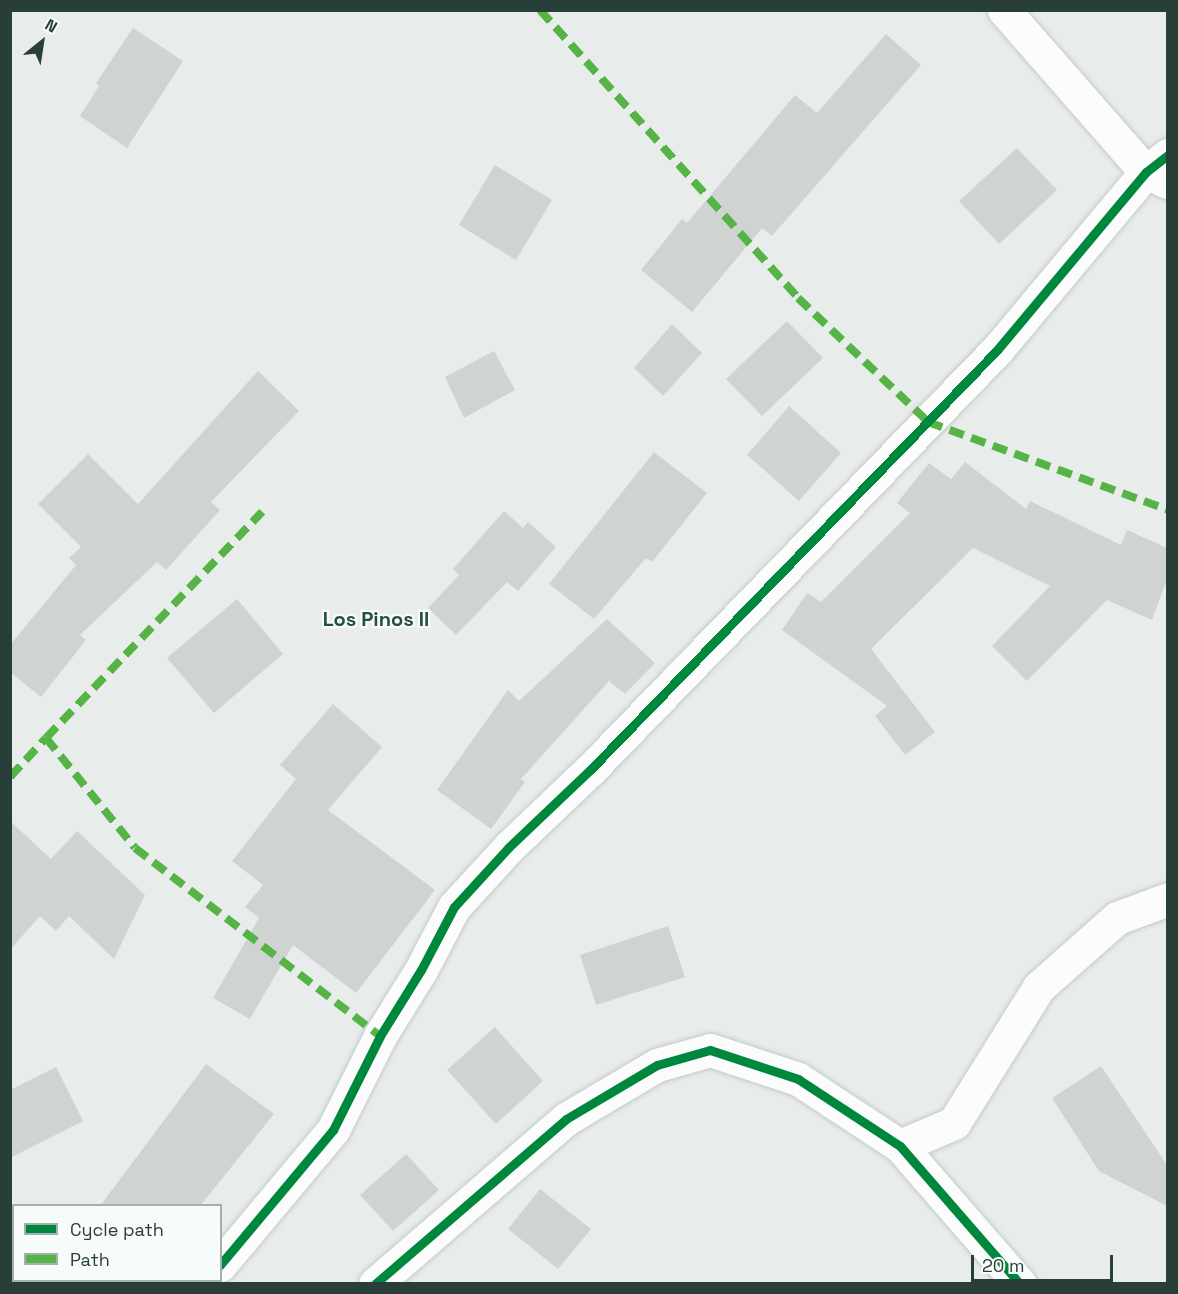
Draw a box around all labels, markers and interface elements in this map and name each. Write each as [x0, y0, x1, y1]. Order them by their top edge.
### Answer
north arrow [12, 12, 72, 72]
text: N [41, 14, 61, 38]
district label: Los Pinos II [323, 607, 429, 631]
legend [12, 1204, 222, 1282]
text: Cycle path [70, 1218, 164, 1241]
scale bar [974, 1243, 1116, 1281]
text: Path [70, 1248, 110, 1271]
text: 20 m [982, 1254, 1025, 1277]

